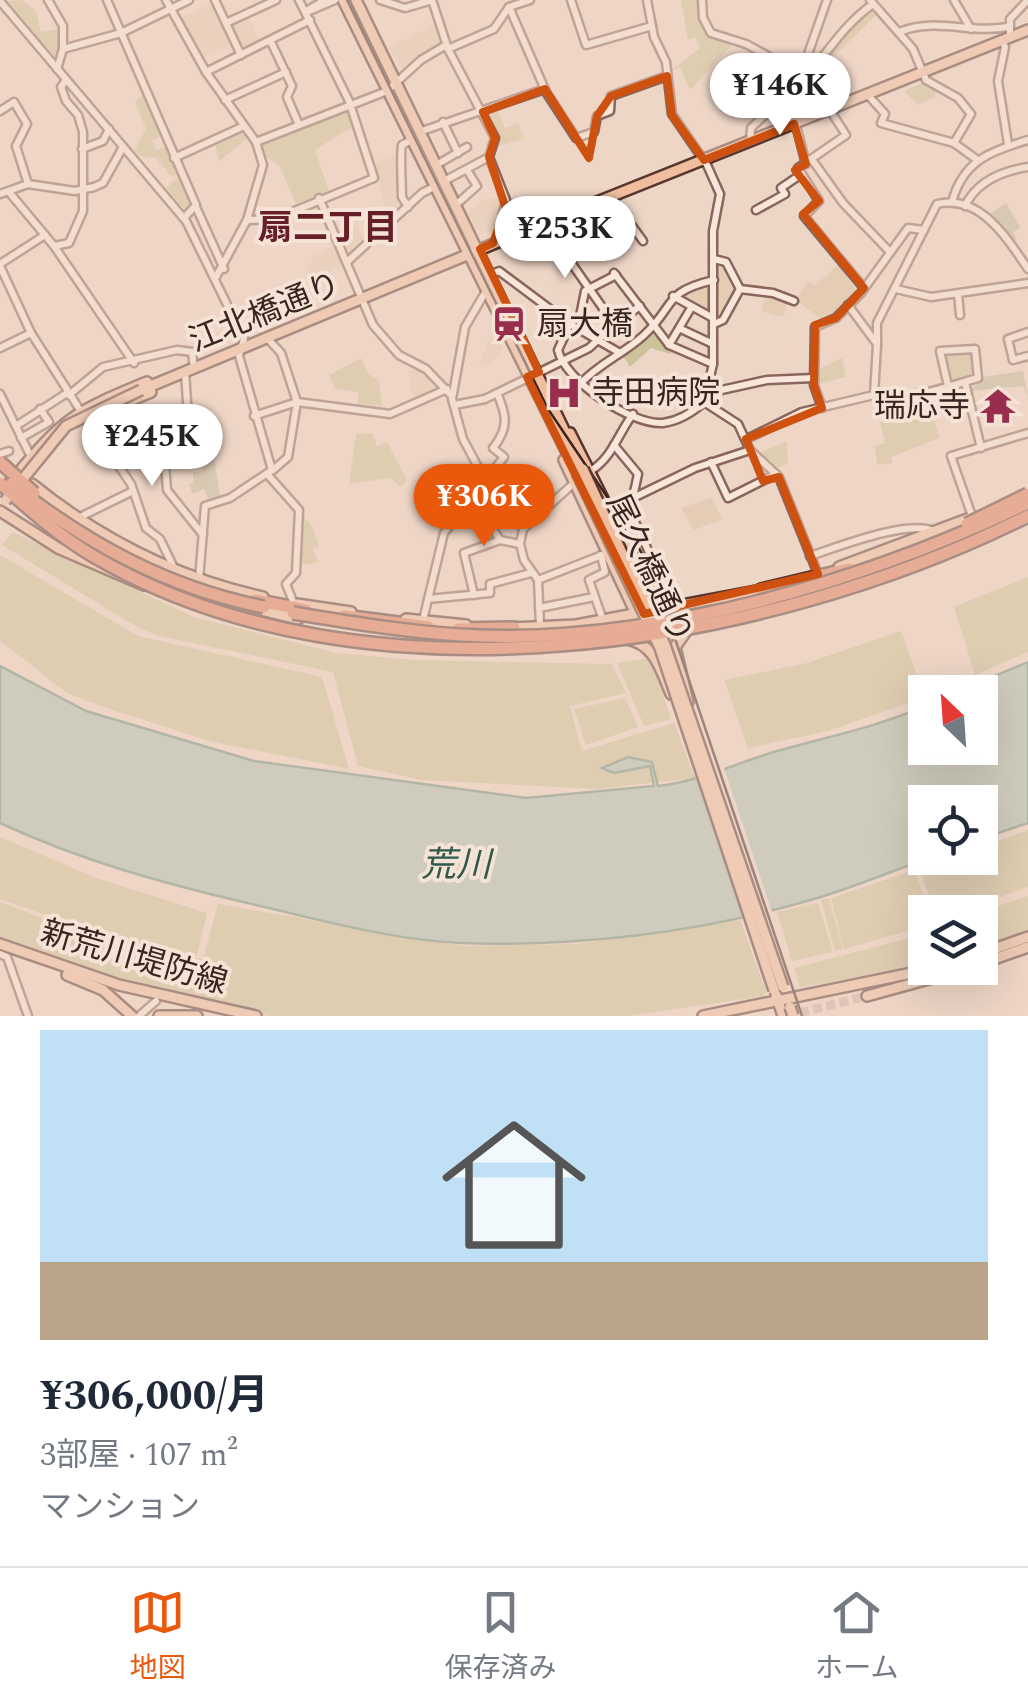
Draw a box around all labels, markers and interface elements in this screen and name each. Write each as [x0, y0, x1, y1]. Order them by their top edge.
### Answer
pin: ¥146K [710, 53, 850, 138]
text: ¥146K [732, 61, 828, 110]
pin: ¥253K [495, 196, 635, 281]
district label: 扇二丁目 [258, 202, 398, 255]
text: ¥253K [517, 204, 613, 253]
street label: 江北橋通り [182, 260, 348, 366]
place label: 扇大橋 [537, 300, 633, 349]
station icon: 扇大橋 [490, 305, 528, 343]
place label: 寺田病院 [592, 369, 720, 418]
hospital icon: 寺田病院 [545, 374, 583, 412]
place label: 瑞応寺 [874, 382, 970, 431]
temple icon: 瑞応寺 [979, 387, 1017, 425]
pin: ¥245K [82, 404, 222, 489]
text: ¥245K [104, 412, 200, 461]
pin: ¥306K [414, 464, 554, 549]
text: ¥306K [436, 472, 532, 521]
street label: 尾久橋通り [593, 486, 705, 652]
north arrow [908, 675, 998, 765]
map controls [908, 675, 998, 985]
button: locate [908, 785, 998, 875]
water label: 荒川 [421, 839, 495, 892]
button: layers [908, 895, 998, 985]
street label: 新荒川堤防線 [35, 908, 233, 1008]
icon: home [424, 1095, 604, 1275]
text: ¥306,000/月 [40, 1365, 269, 1428]
text: 3部屋 · 107 m² [40, 1431, 238, 1480]
text: マンション [40, 1483, 200, 1532]
tab: 地図 [129, 1585, 185, 1690]
tab: 保存済み [444, 1585, 556, 1690]
tab: ホーム [815, 1585, 899, 1690]

